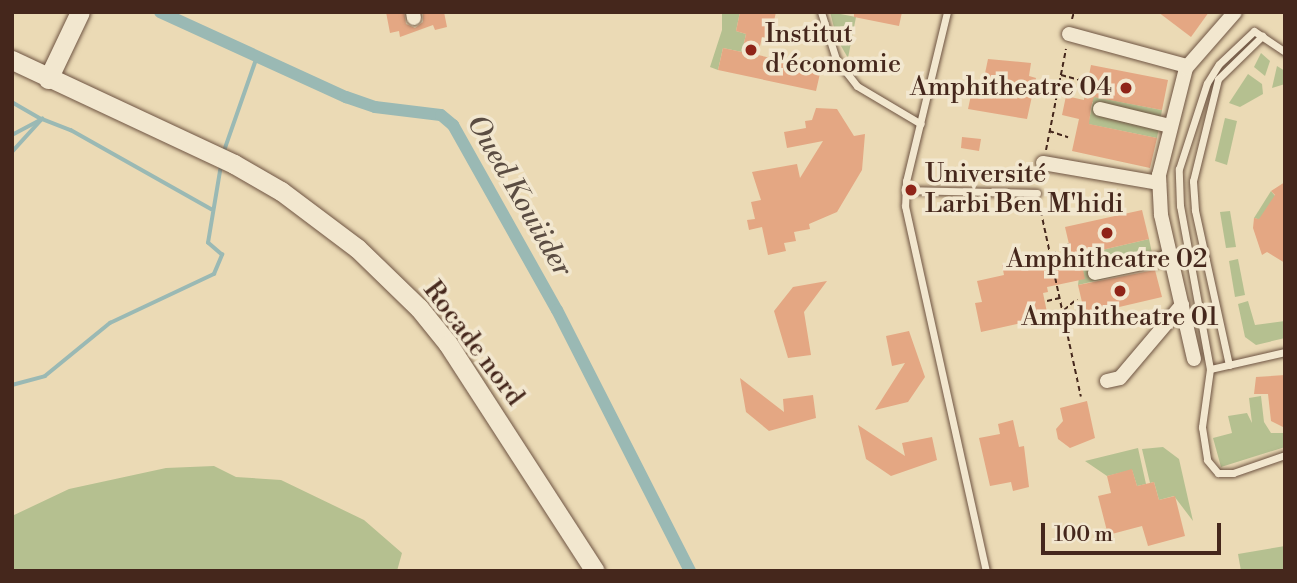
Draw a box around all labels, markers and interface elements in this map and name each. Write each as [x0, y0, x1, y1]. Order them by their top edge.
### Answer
place label: Institut d'économie [765, 19, 901, 80]
marker: Institut d'économie [743, 42, 759, 58]
place label: Amphitheatre 04 [910, 72, 1112, 104]
marker: Amphitheatre 04 [1118, 80, 1134, 96]
water label: Oued Kouiider [459, 109, 579, 283]
place label: Université Larbi Ben M'hidi [925, 159, 1124, 220]
marker: Université Larbi Ben M'hidi [903, 182, 919, 198]
marker: Amphitheatre 02 [1099, 225, 1115, 241]
place label: Amphitheatre 02 [1007, 244, 1207, 276]
street label: Rocade nord [416, 276, 530, 412]
marker: Amphitheatre 01 [1112, 283, 1128, 299]
place label: Amphitheatre 01 [1022, 302, 1218, 334]
scale bar [1045, 510, 1225, 554]
text: 100 m [1054, 522, 1113, 548]

